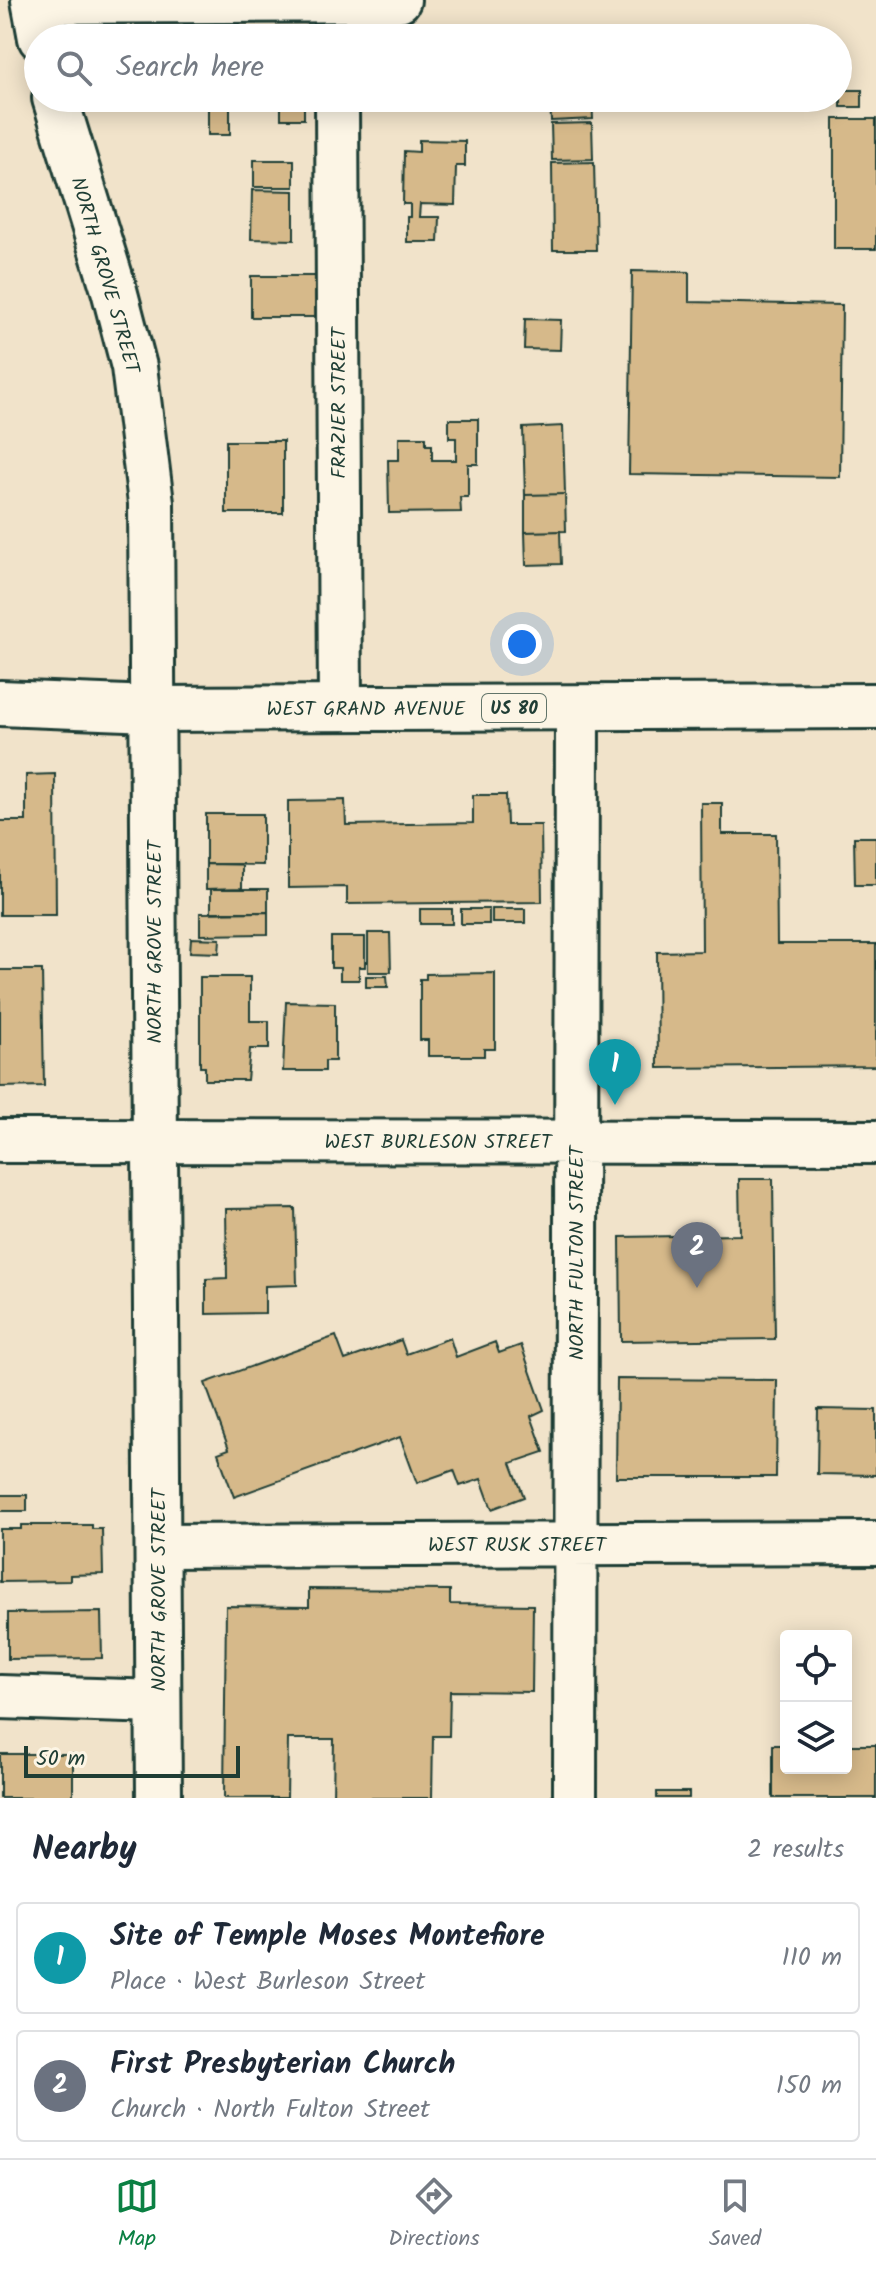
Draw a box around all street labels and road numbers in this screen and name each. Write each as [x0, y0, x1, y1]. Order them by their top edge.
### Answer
street label: NORTH GROVE STREET [61, 173, 148, 380]
street label: FRAZIER STREET [324, 325, 356, 479]
street label: WEST GRAND AVENUE [267, 694, 467, 726]
road number: US 80 [482, 694, 546, 722]
street label: NORTH GROVE STREET [140, 838, 172, 1044]
street label: WEST BURLESON STREET [324, 1127, 554, 1159]
street label: NORTH FULTON STREET [562, 1143, 594, 1360]
street label: NORTH GROVE STREET [144, 1486, 176, 1692]
street label: WEST RUSK STREET [428, 1530, 608, 1562]

